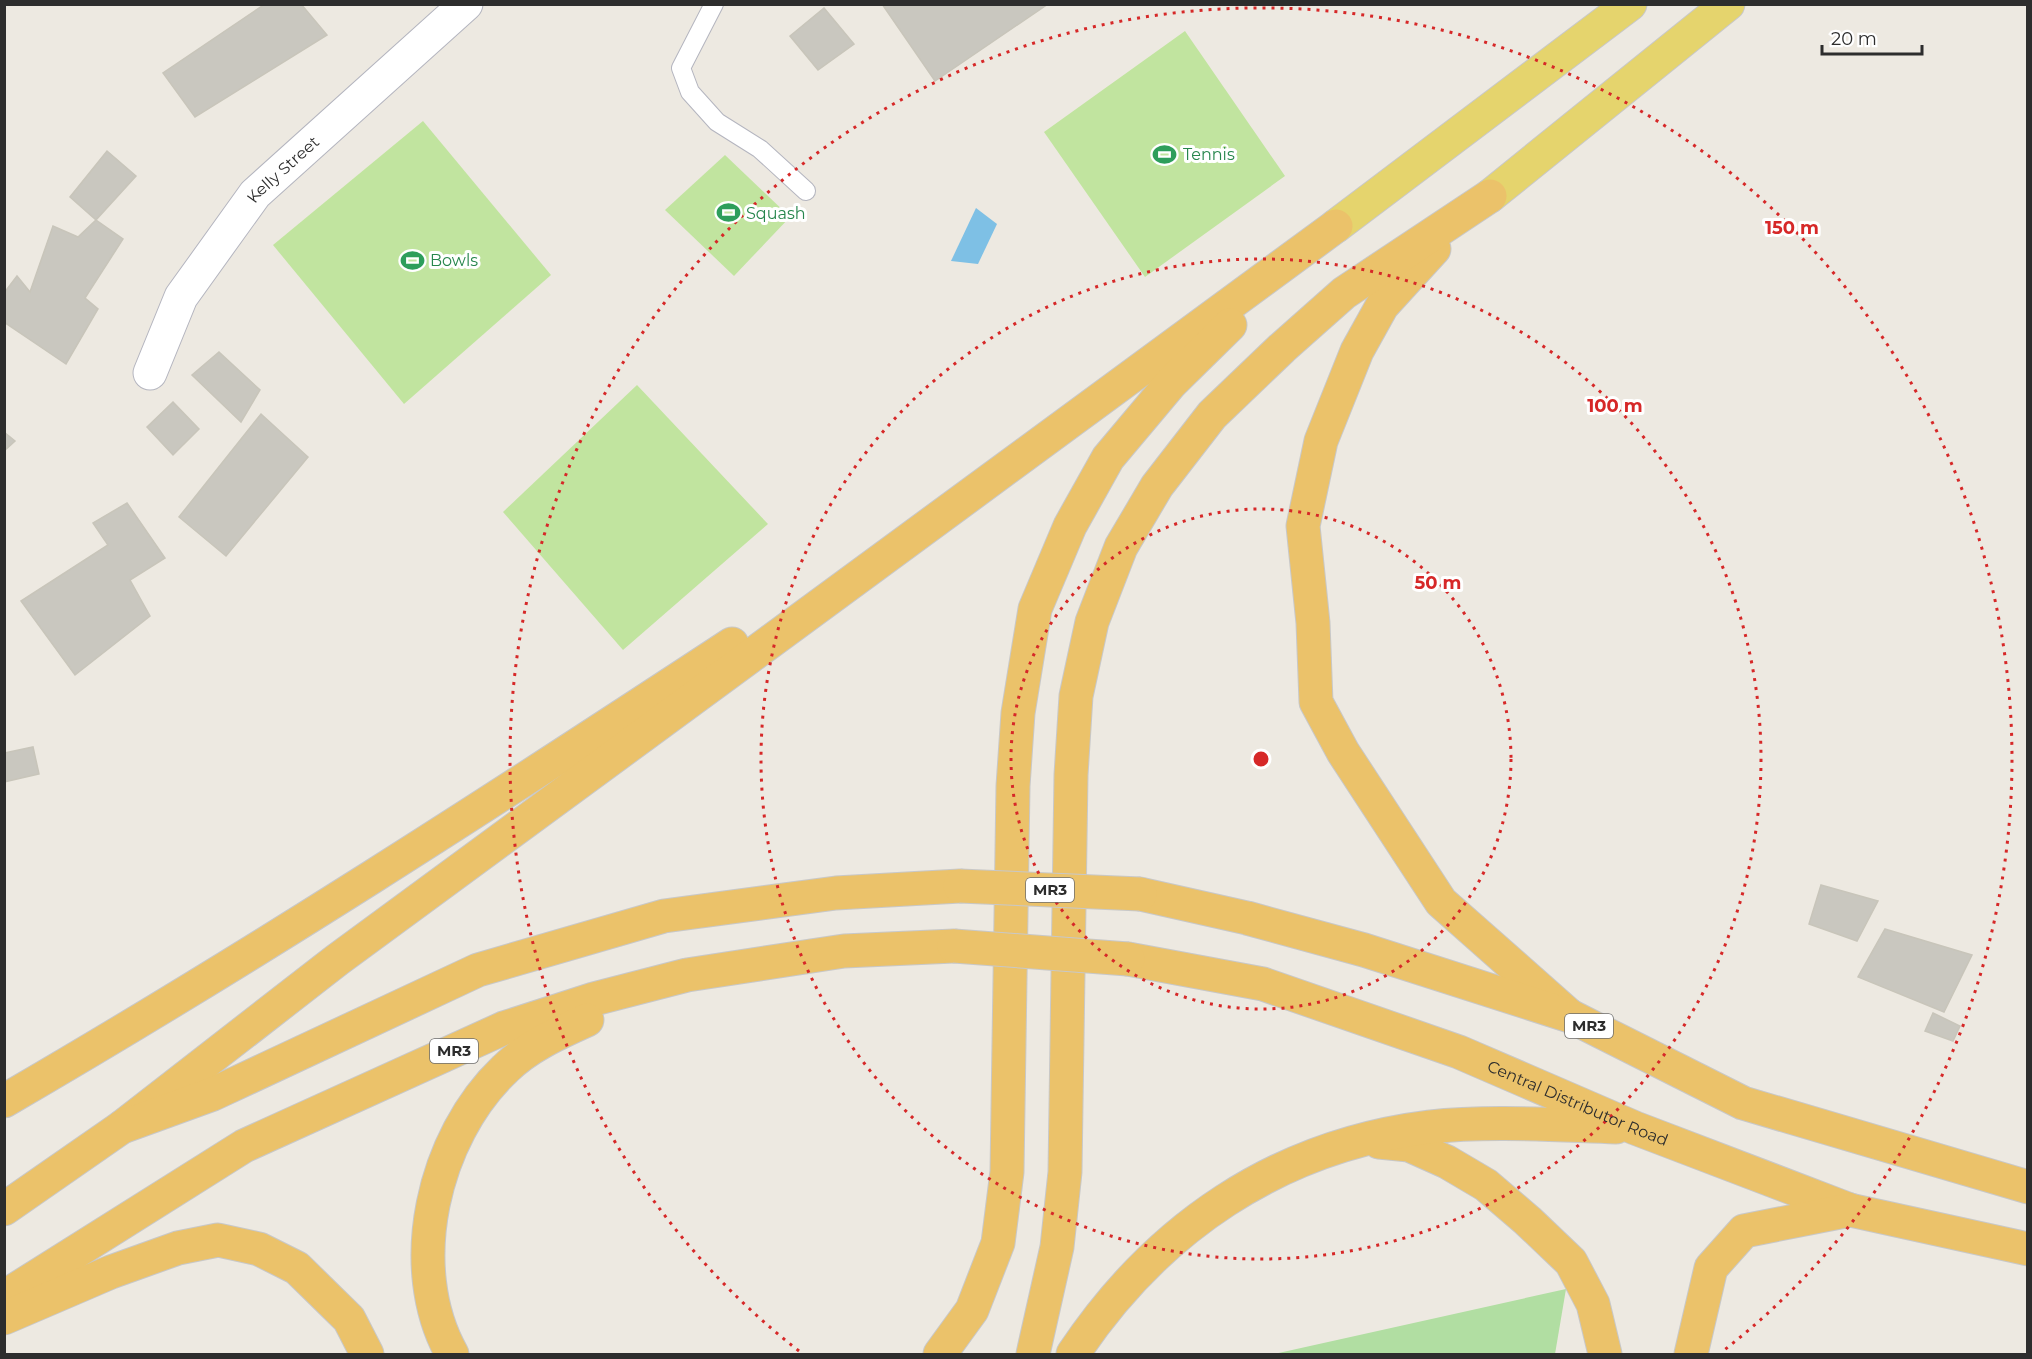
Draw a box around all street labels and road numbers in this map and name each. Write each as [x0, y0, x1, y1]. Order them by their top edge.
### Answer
street label: Kelly Street [243, 132, 323, 206]
road number: MR3 [1026, 878, 1074, 902]
road number: MR3 [1565, 1014, 1613, 1038]
road number: MR3 [430, 1039, 478, 1063]
street label: Central Distributor Road [1484, 1056, 1671, 1150]

